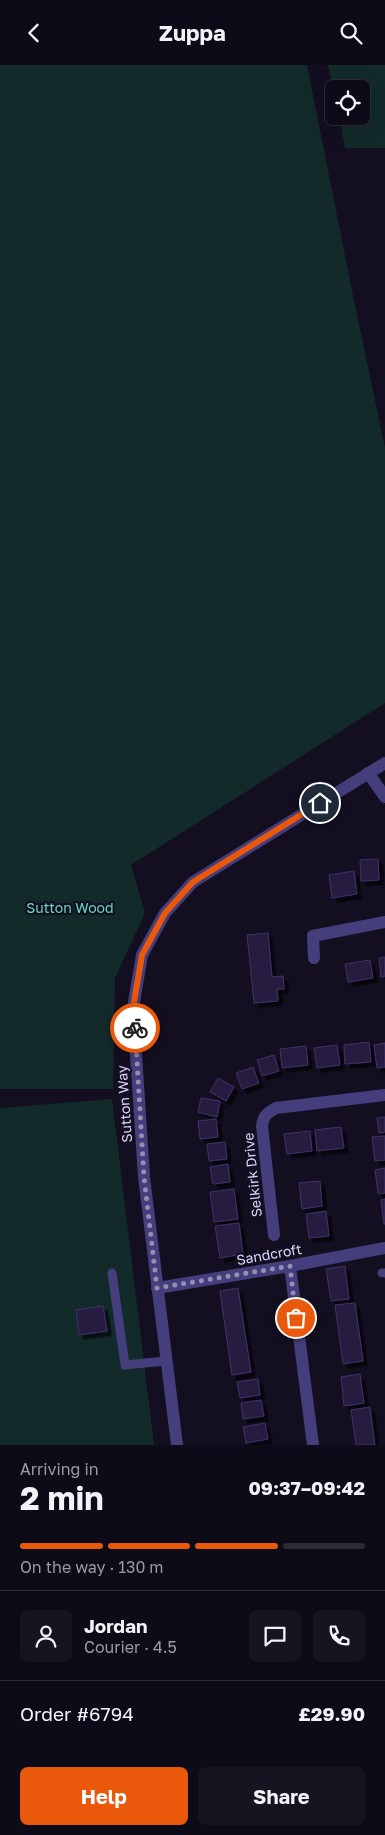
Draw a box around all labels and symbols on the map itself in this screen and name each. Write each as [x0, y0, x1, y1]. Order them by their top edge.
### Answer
pin [299, 782, 341, 824]
park label: Sutton Wood [26, 899, 114, 916]
courier [110, 1003, 160, 1053]
street label: Sutton Way [113, 1065, 135, 1143]
street label: Selkirk Drive [239, 1132, 265, 1218]
street label: Sandcroft [235, 1240, 303, 1268]
pin [275, 1297, 317, 1339]

